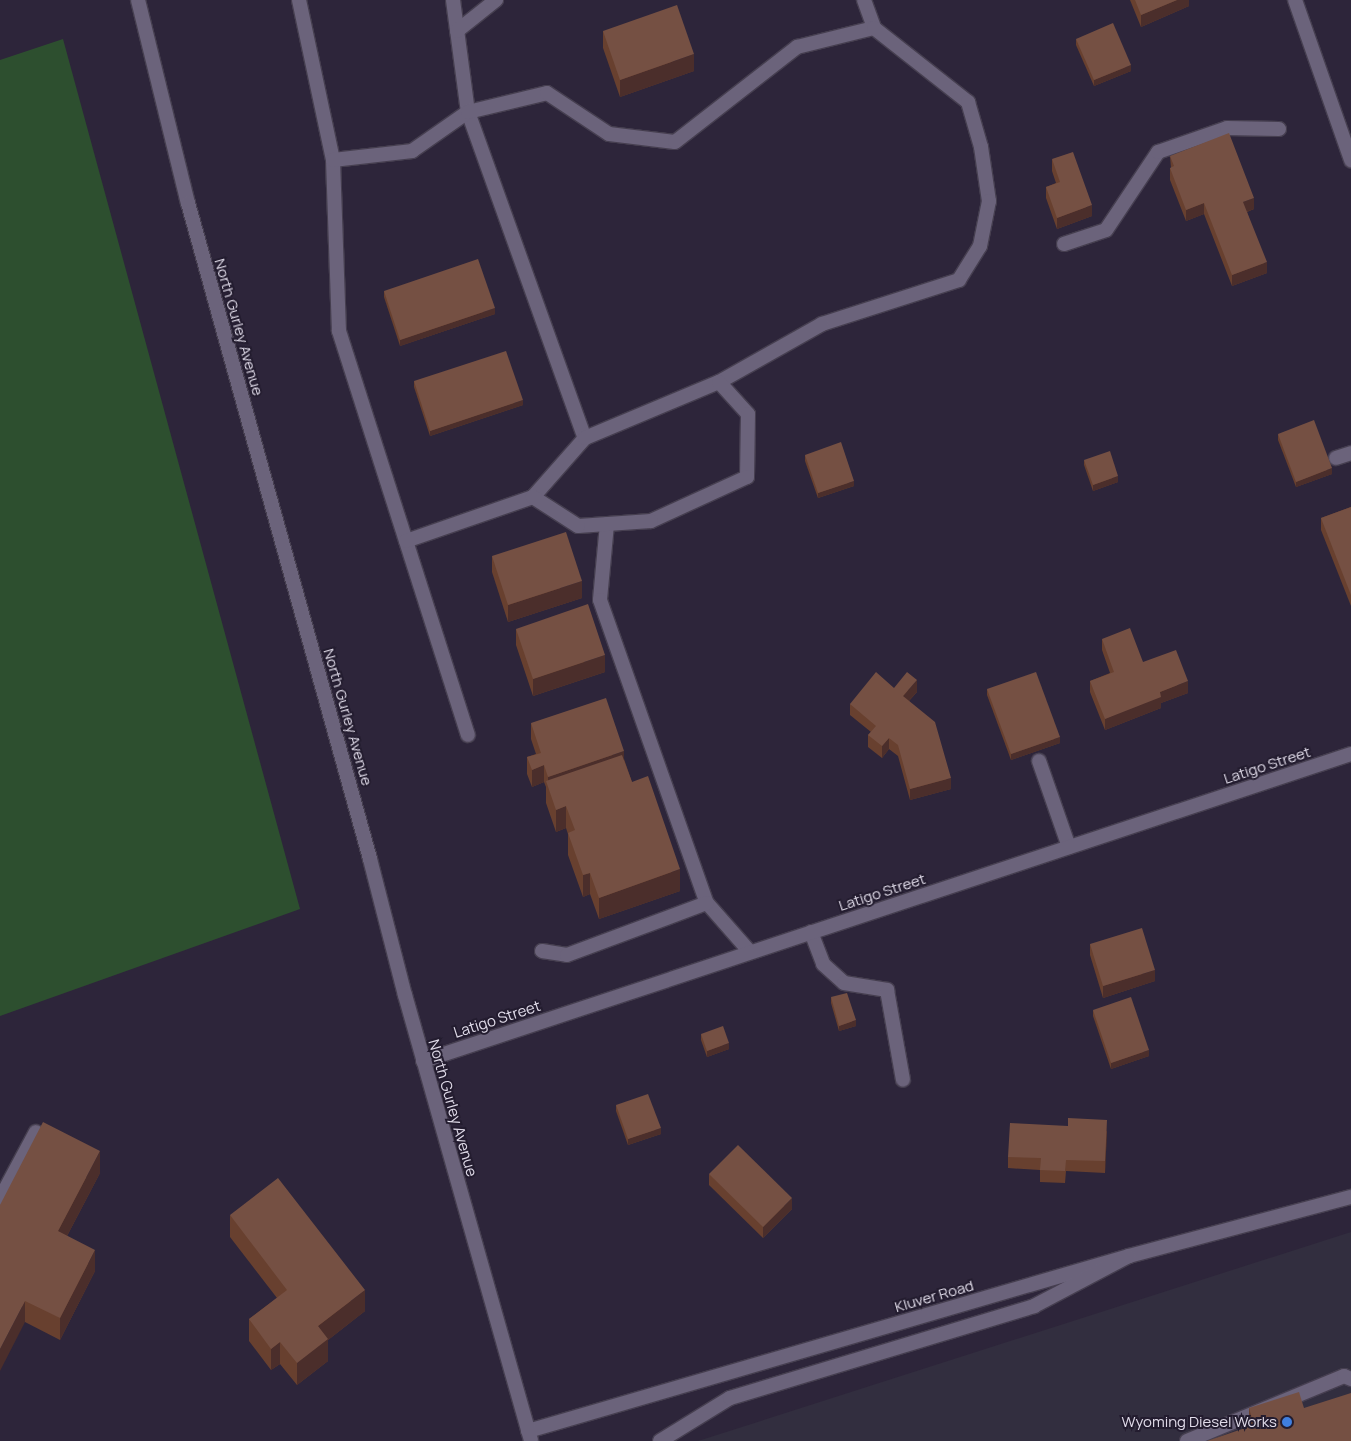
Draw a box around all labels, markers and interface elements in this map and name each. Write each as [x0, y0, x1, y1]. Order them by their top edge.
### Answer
street label: North Gurley Avenue [211, 256, 267, 398]
street label: North Gurley Avenue [320, 646, 376, 788]
street label: Latigo Street [1221, 742, 1313, 788]
street label: Latigo Street [836, 869, 928, 915]
street label: Latigo Street [451, 996, 543, 1042]
street label: North Gurley Avenue [425, 1037, 481, 1179]
street label: Kluver Road [892, 1276, 976, 1316]
place label: Wyoming Diesel Works [1121, 1413, 1277, 1431]
marker: Wyoming Diesel Works [1281, 1416, 1293, 1428]

